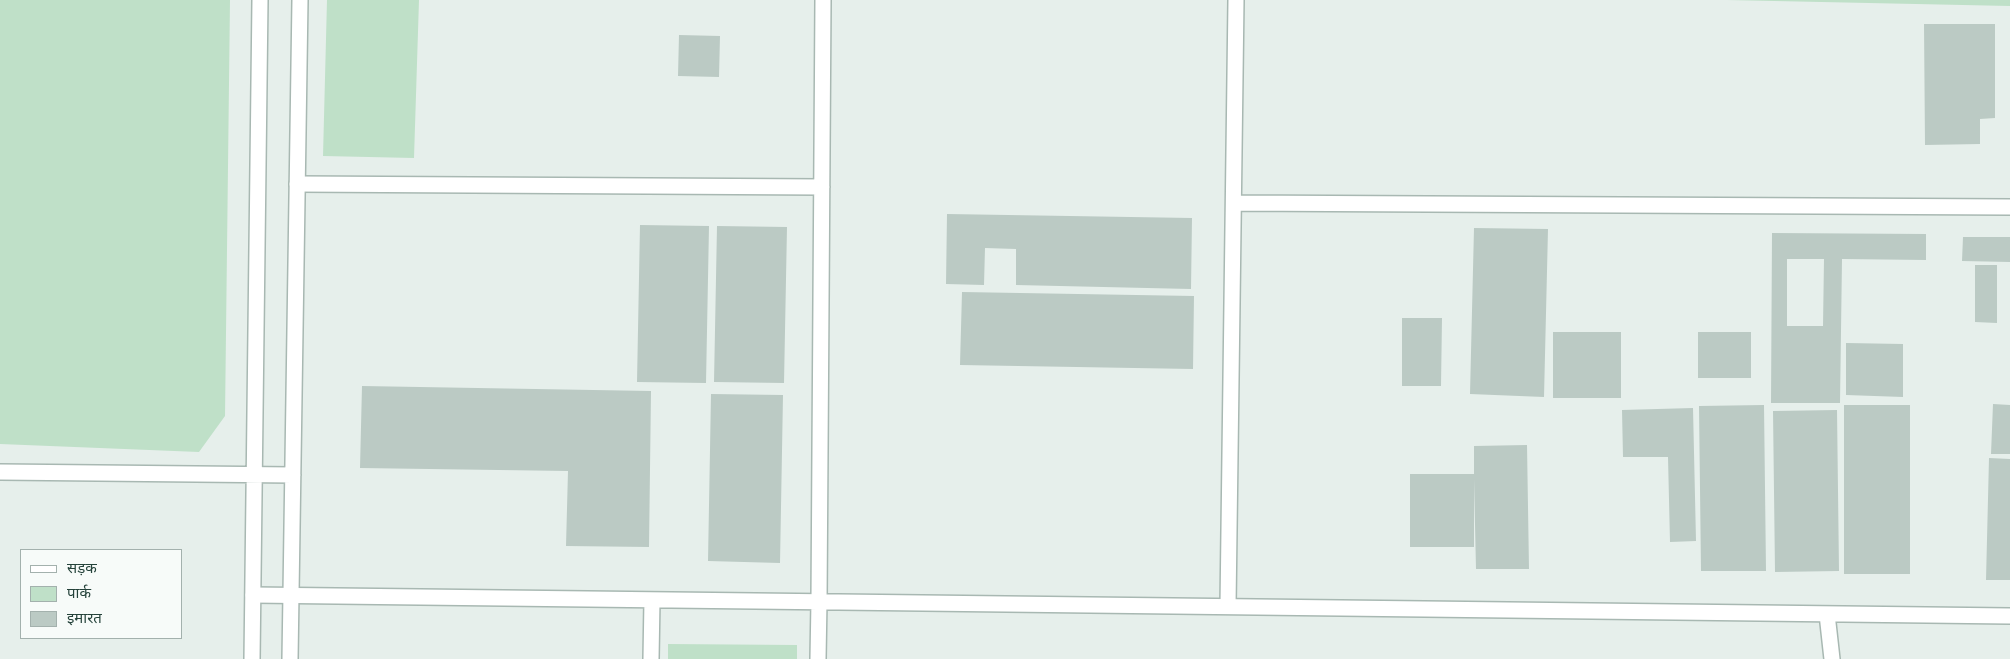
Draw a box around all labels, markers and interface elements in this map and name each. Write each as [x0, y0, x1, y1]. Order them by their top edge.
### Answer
legend [20, 549, 182, 639]
text: सड़क [67, 559, 97, 576]
text: पार्क [67, 584, 91, 601]
text: इमारत [67, 609, 102, 626]

